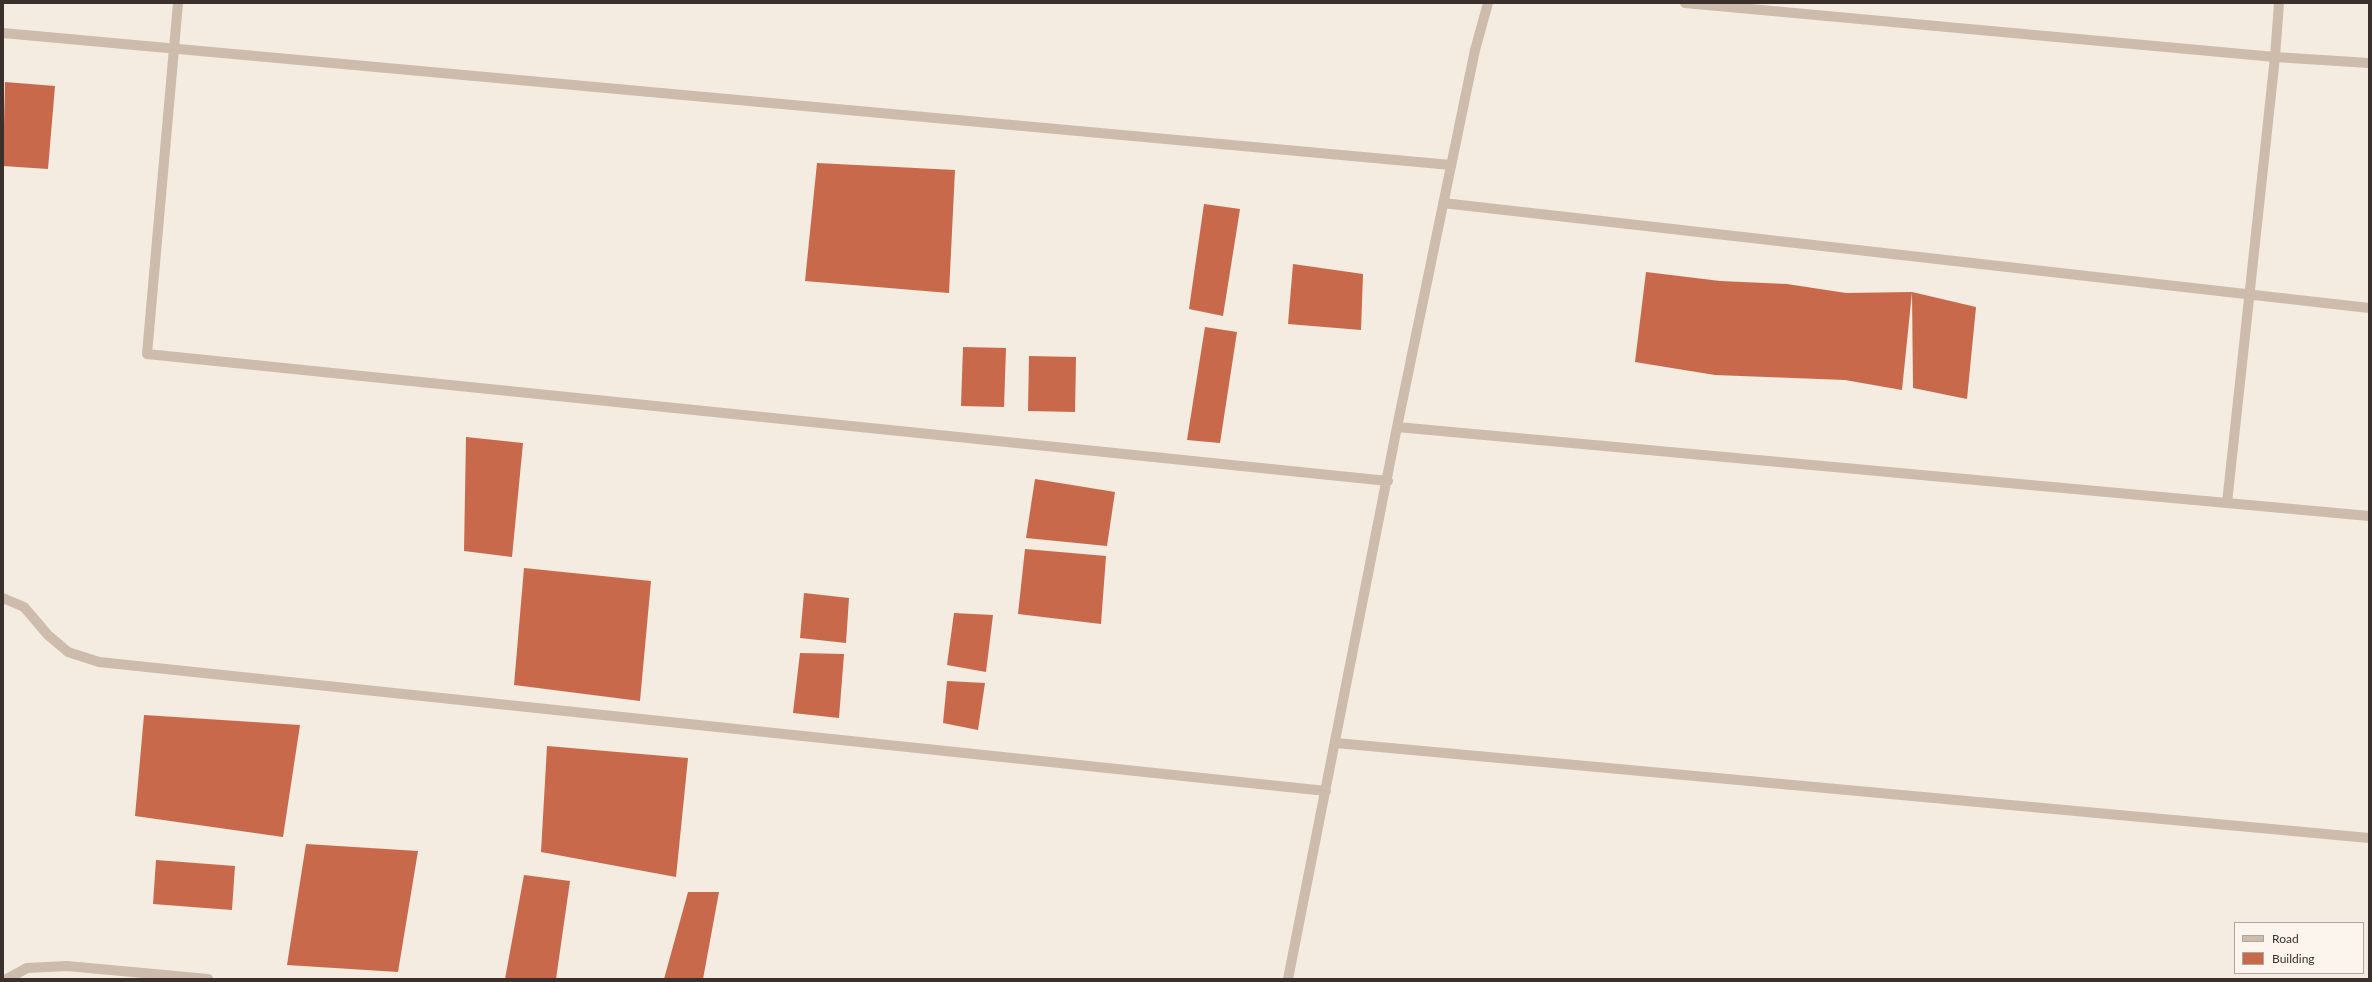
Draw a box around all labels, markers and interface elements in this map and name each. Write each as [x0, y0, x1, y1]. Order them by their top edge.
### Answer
legend [2234, 922, 2364, 974]
text: Road [2272, 931, 2299, 946]
text: Building [2272, 951, 2315, 966]

